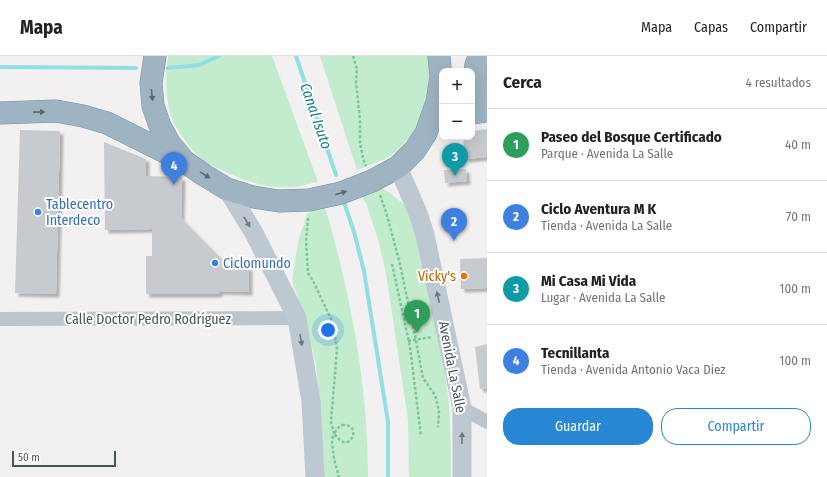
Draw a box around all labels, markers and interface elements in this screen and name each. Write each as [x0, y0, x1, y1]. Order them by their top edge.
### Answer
text: Mapa [20, 16, 63, 39]
text: Mapa [641, 19, 672, 36]
text: Capas [694, 19, 728, 36]
text: Compartir [750, 19, 807, 36]
map controls [439, 68, 475, 140]
button: + [439, 68, 475, 104]
text: Cerca [503, 72, 542, 93]
text: 4 resultados [745, 75, 811, 90]
water label: Canal Isuto [296, 81, 336, 151]
one-way arrow [149, 88, 155, 101]
button: − [439, 104, 475, 140]
one-way arrow [33, 108, 45, 115]
text: Paseo del Bosque Certificado [541, 128, 722, 146]
text: 1 [513, 137, 519, 152]
text: 40 m [785, 137, 811, 152]
pin: 3 [442, 143, 468, 176]
text: Parque · Avenida La Salle [541, 146, 673, 161]
pin: 4 [161, 152, 187, 185]
one-way arrow [199, 172, 211, 179]
one-way arrow [335, 190, 347, 196]
place label: Tablecentro Interdeco [46, 196, 113, 229]
text: Ciclo Aventura M K [541, 200, 656, 218]
marker: Tablecentro Interdeco [33, 207, 43, 217]
pin: 2 [441, 208, 467, 241]
text: 2 [513, 209, 519, 224]
text: 70 m [786, 209, 811, 224]
one-way arrow [244, 216, 251, 228]
text: Tienda · Avenida La Salle [541, 218, 672, 233]
place label: Ciclomundo [223, 255, 291, 272]
marker: Ciclomundo [210, 258, 220, 268]
place label: Vicky's [418, 268, 456, 285]
marker: Vicky's [459, 271, 469, 281]
text: Mi Casa Mi Vida [541, 272, 636, 290]
text: 3 [513, 281, 519, 296]
text: 100 m [779, 281, 811, 296]
one-way arrow [435, 290, 441, 303]
text: Lugar · Avenida La Salle [541, 290, 666, 305]
pin: 1 [404, 300, 430, 333]
street label: Calle Doctor Pedro Rodríguez [65, 311, 231, 328]
your location [318, 320, 338, 340]
street label: Avenida La Salle [435, 320, 469, 414]
one-way arrow [298, 334, 304, 346]
text: Tecnillanta [541, 344, 609, 362]
text: 4 [513, 353, 519, 368]
text: 100 m [779, 353, 811, 368]
text: Tienda · Avenida Antonio Vaca Diez [541, 362, 726, 377]
button: Guardar [503, 408, 653, 445]
button: Compartir [661, 408, 811, 445]
one-way arrow [459, 431, 465, 444]
scale bar [12, 449, 116, 468]
text: 50 m [18, 451, 40, 464]

